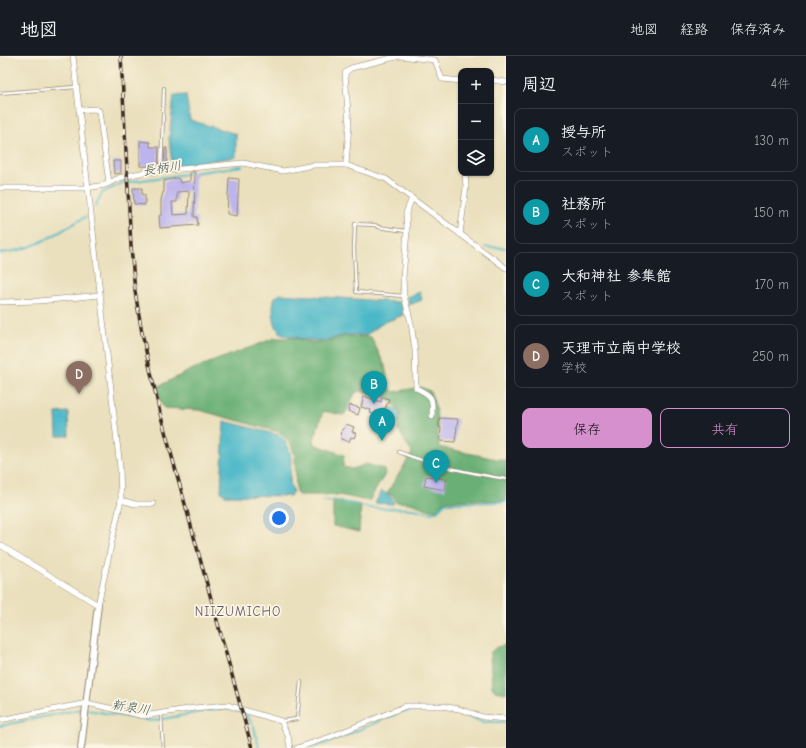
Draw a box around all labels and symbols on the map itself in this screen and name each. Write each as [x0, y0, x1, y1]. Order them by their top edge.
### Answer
water label: 長柄川 [142, 158, 182, 178]
pin: D [66, 361, 92, 394]
pin: B [361, 371, 387, 404]
pin: A [369, 408, 395, 441]
pin: C [423, 450, 449, 483]
your location [269, 508, 289, 528]
district label: NIIZUMICHO [195, 604, 281, 619]
water label: 新泉川 [111, 697, 151, 717]

